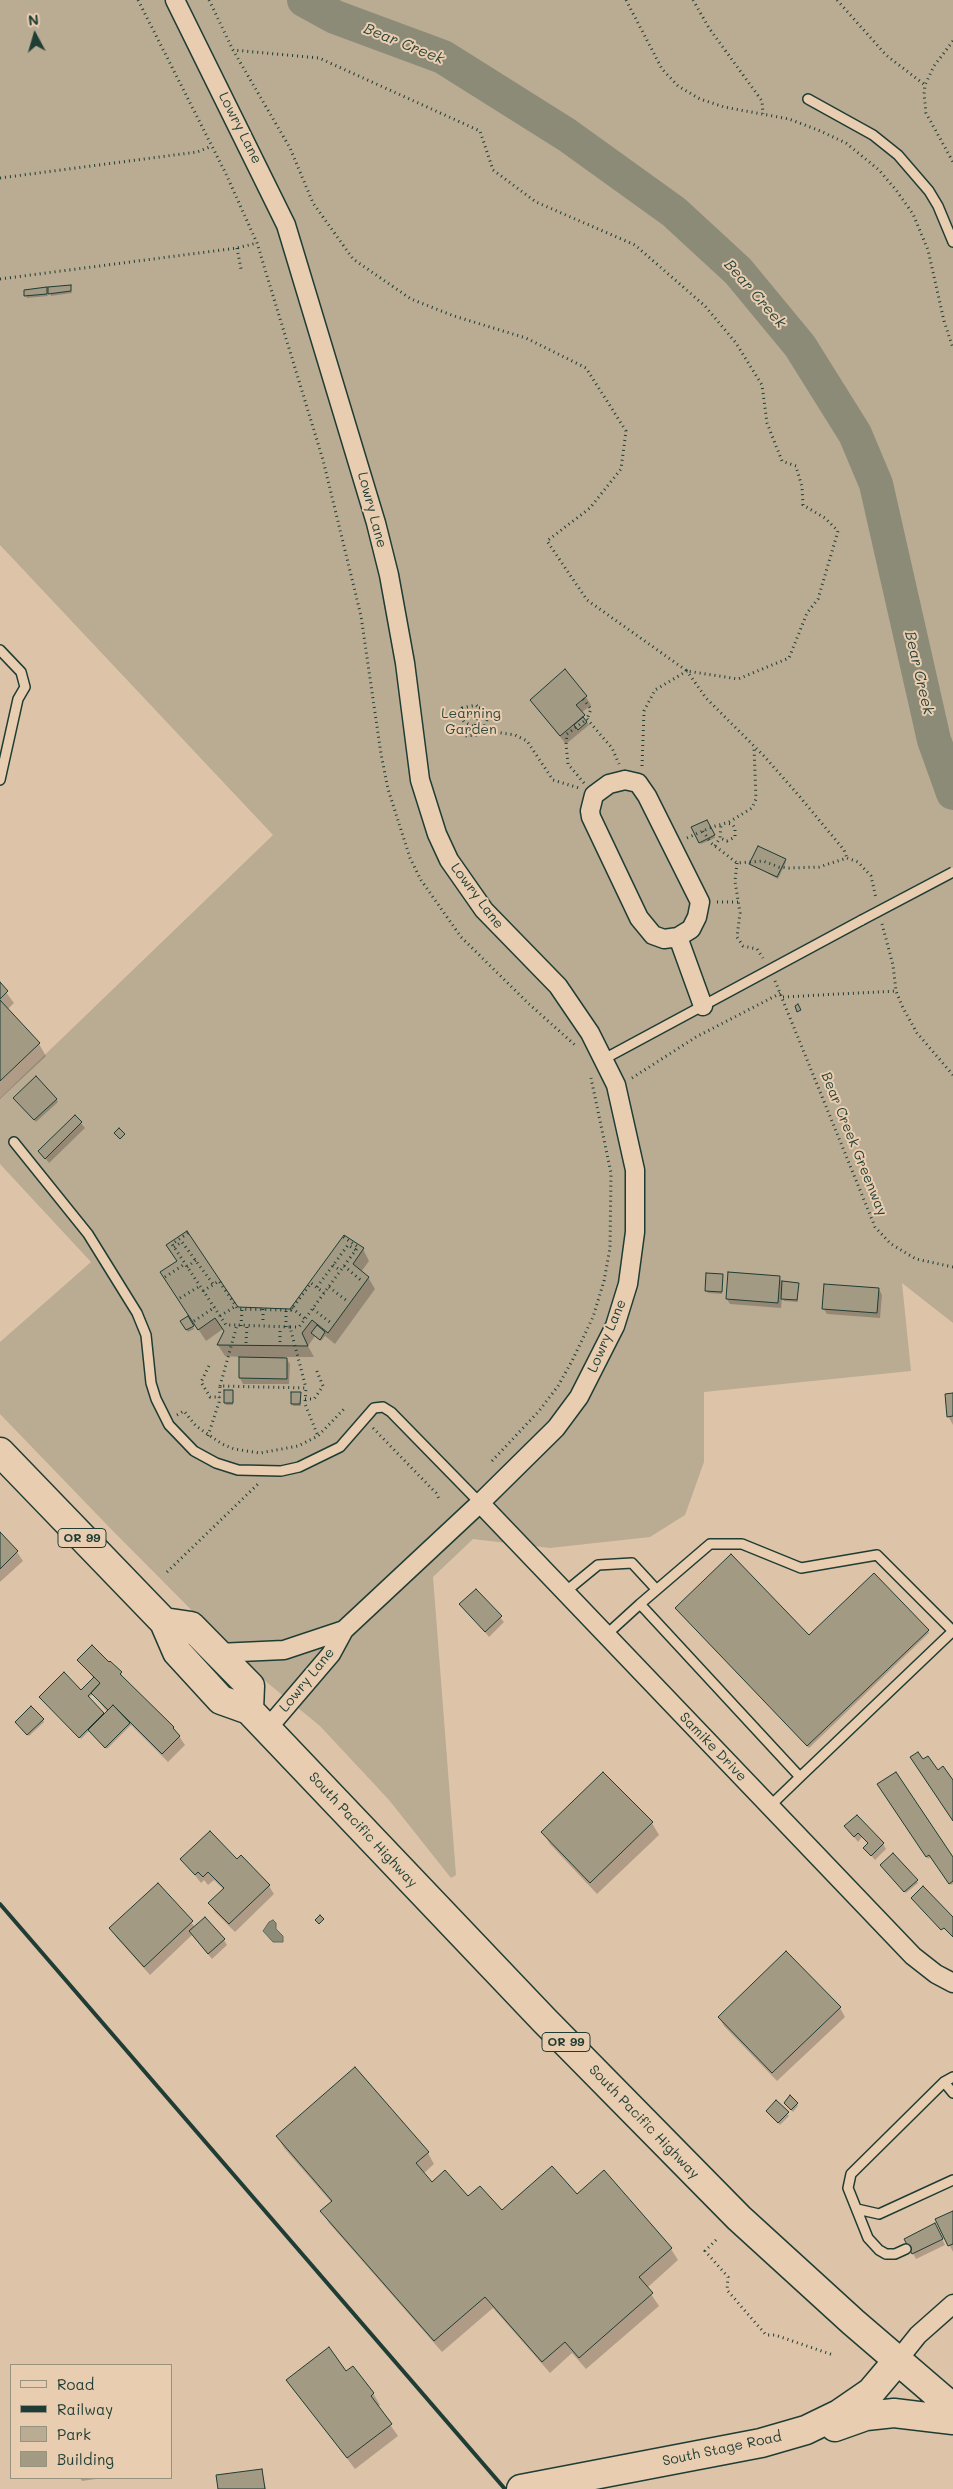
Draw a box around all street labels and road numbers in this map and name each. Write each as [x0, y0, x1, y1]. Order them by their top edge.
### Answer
street label: Lowry Lane [215, 90, 265, 166]
street label: Lowry Lane [354, 470, 390, 550]
street label: Lowry Lane [447, 860, 507, 932]
street label: Bear Creek Greenway [818, 1070, 890, 1218]
street label: Lowry Lane [584, 1297, 630, 1375]
road number: OR 99 [58, 1529, 106, 1548]
street label: Lowry Lane [276, 1644, 338, 1716]
street label: Samike Drive [676, 1709, 750, 1785]
street label: South Pacific Highway [305, 1769, 421, 1891]
road number: OR 99 [542, 2032, 590, 2052]
street label: South Pacific Highway [585, 2062, 703, 2182]
street label: South Stage Road [661, 2428, 783, 2470]

